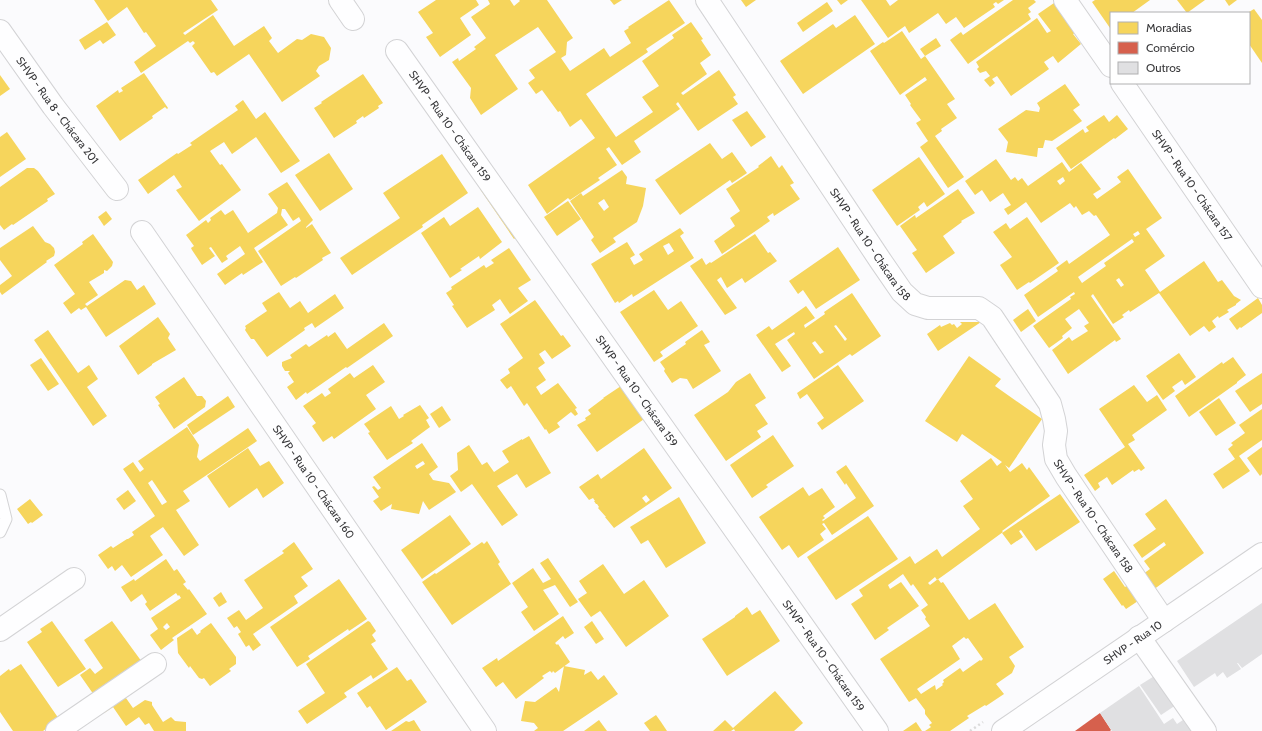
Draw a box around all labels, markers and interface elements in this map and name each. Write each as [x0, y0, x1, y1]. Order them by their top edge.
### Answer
legend [1110, 12, 1250, 84]
text: Moradias [1146, 20, 1192, 35]
text: Comércio [1146, 40, 1195, 55]
street label: SHVP - Rua 8 - Chácara 201 [13, 54, 102, 167]
text: Outros [1146, 60, 1181, 75]
street label: SHVP - Rua 10 - Chácara 159 [406, 68, 494, 185]
street label: SHVP - Rua 10 - Chácara 157 [1149, 127, 1236, 244]
street label: SHVP - Rua 10 - Chácara 158 [827, 185, 914, 304]
street label: SHVP - Rua 10 - Chácara 159 [593, 332, 681, 449]
street label: SHVP - Rua 10 - Chácara 160 [270, 422, 358, 541]
street label: SHVP - Rua 10 - Chácara 158 [1051, 457, 1136, 575]
street label: SHVP - Rua 10 - Chácara 159 [780, 597, 868, 714]
street label: SHVP - Rua 10 [1101, 617, 1165, 667]

